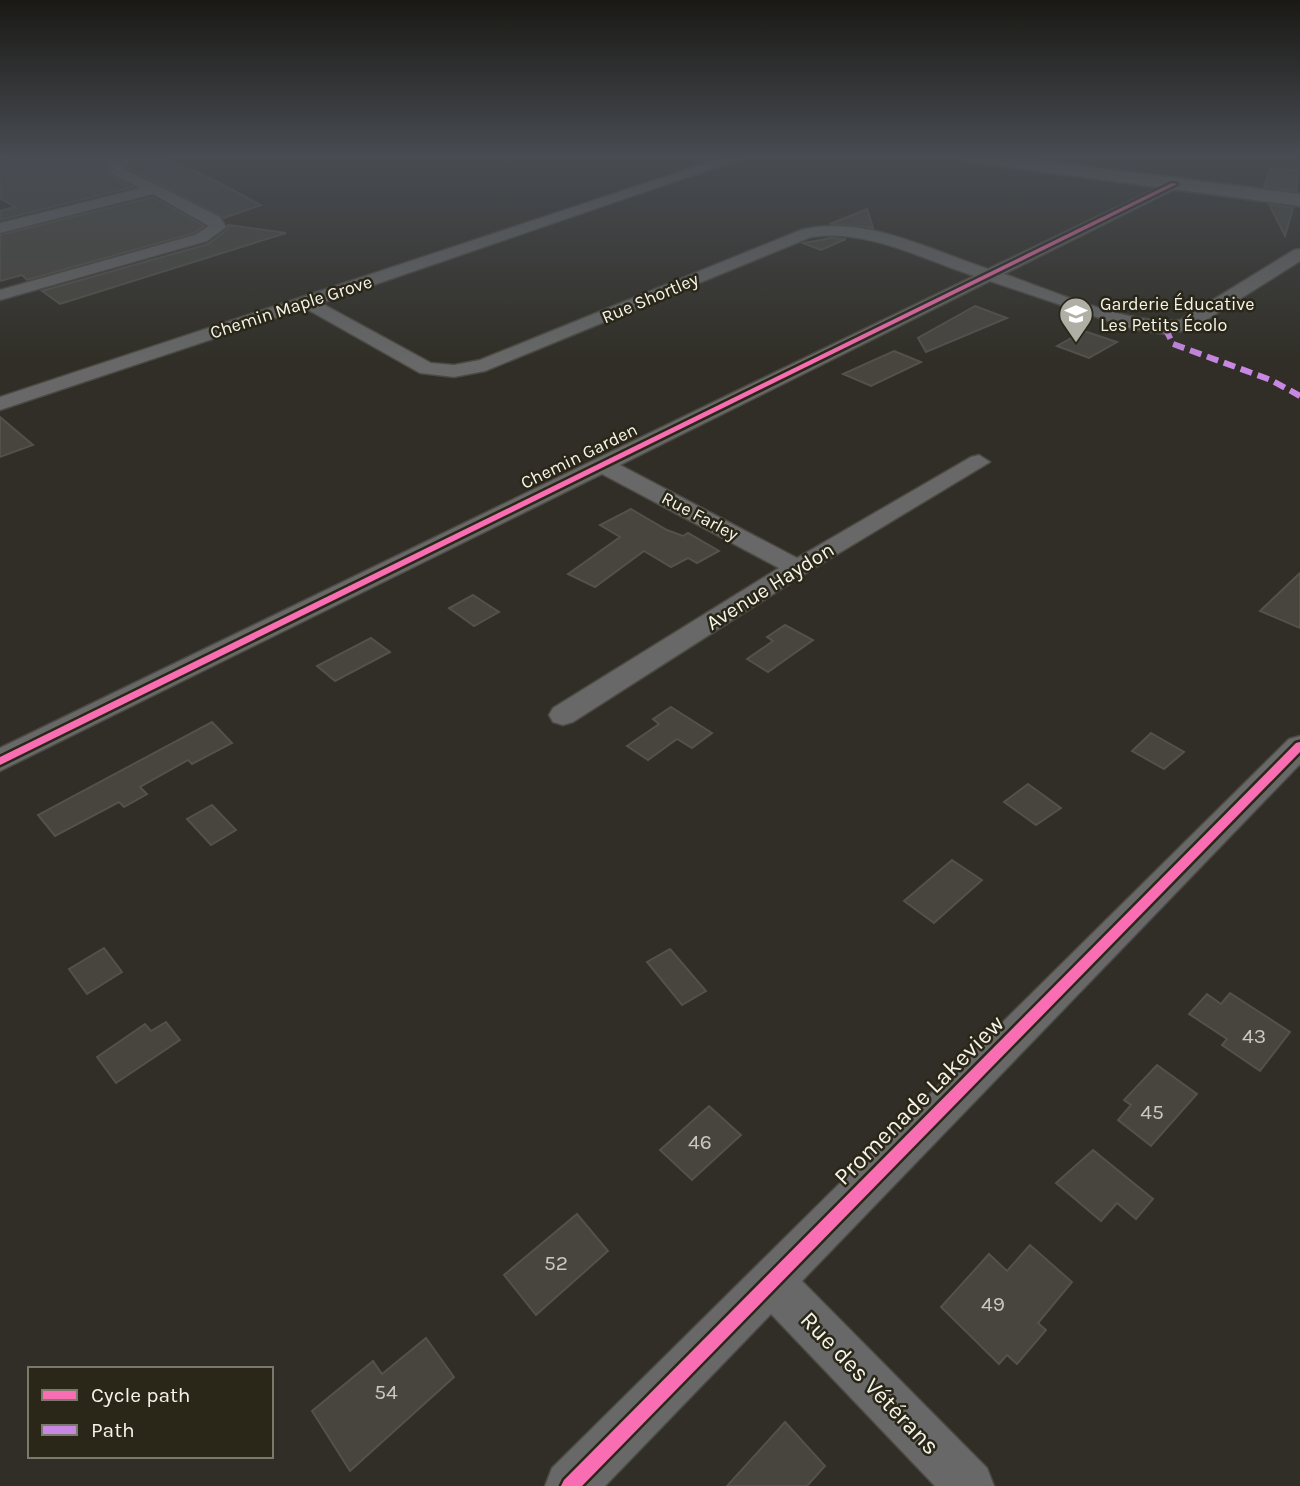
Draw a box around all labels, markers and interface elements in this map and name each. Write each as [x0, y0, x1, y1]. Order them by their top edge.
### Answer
street label: Rue Shortley [598, 268, 702, 328]
street label: Chemin Maple Grove [207, 270, 375, 344]
place label: Garderie Éducative Les Petits Écolo [1100, 292, 1255, 336]
school or university icon: Garderie Éducative Les Petits Écolo [1057, 295, 1095, 344]
street label: Chemin Garden [517, 418, 641, 494]
street label: Rue Farley [658, 487, 743, 546]
street label: Avenue Haydon [702, 537, 838, 635]
street label: Promenade Lakeview [828, 1009, 1010, 1191]
house number: 43 [1242, 1024, 1266, 1048]
house number: 45 [1140, 1100, 1164, 1124]
house number: 46 [688, 1130, 712, 1154]
house number: 52 [544, 1251, 568, 1275]
house number: 49 [981, 1292, 1005, 1316]
street label: Rue des Vétérans [795, 1306, 945, 1460]
legend [28, 1367, 273, 1458]
house number: 54 [374, 1380, 398, 1404]
text: Cycle path [91, 1383, 191, 1407]
text: Path [91, 1418, 135, 1442]

